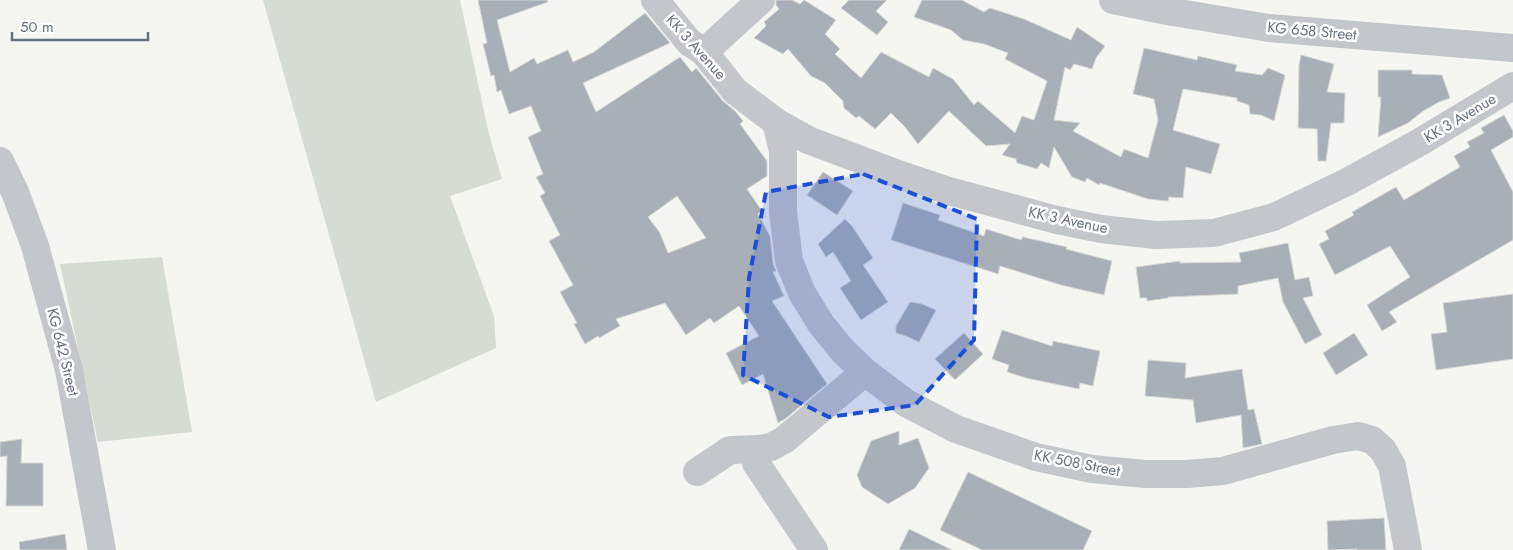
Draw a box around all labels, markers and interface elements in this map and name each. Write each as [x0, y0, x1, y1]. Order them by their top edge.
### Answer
scale bar [12, 10, 149, 42]
street label: KK 3 Avenue [661, 10, 731, 85]
text: 50 m [20, 16, 54, 38]
street label: KG 658 Street [1266, 16, 1358, 46]
street label: KK 3 Avenue [1420, 88, 1501, 148]
street label: KK 3 Avenue [1026, 201, 1110, 239]
street label: KG 642 Street [41, 306, 85, 399]
street label: KK 508 Street [1032, 444, 1122, 482]

